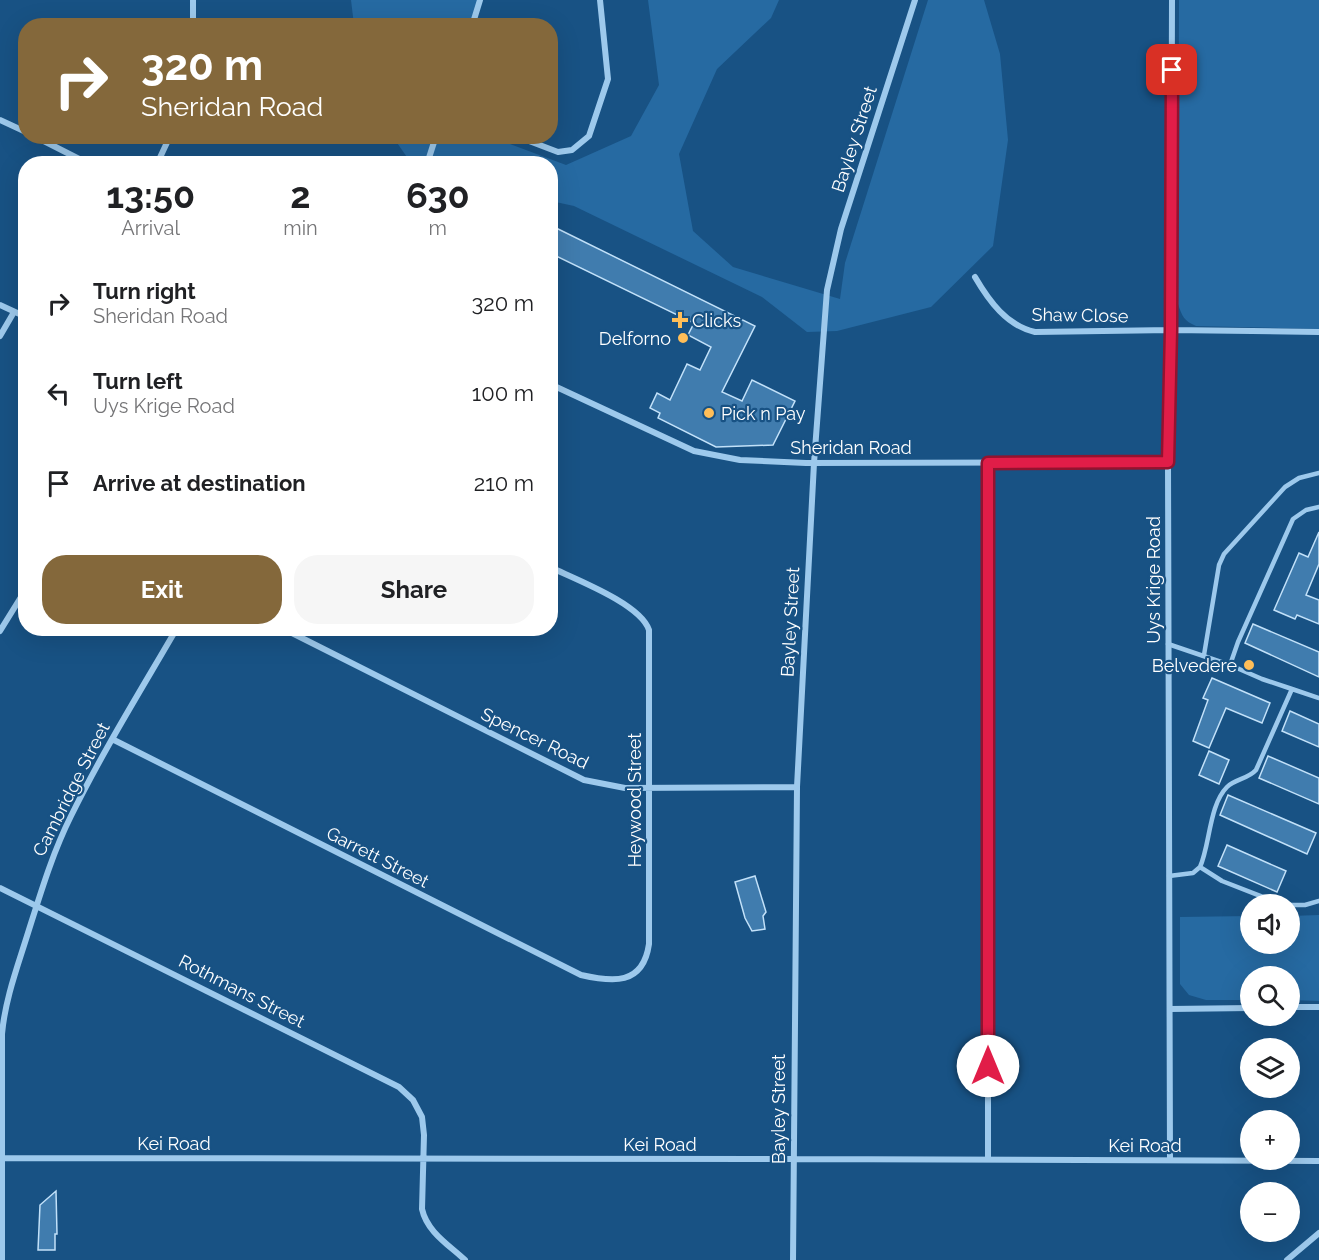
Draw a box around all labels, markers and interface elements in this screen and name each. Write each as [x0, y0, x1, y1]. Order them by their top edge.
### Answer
text: 320 m [141, 41, 263, 90]
icon: right [42, 42, 120, 120]
pin [1146, 44, 1197, 95]
icon: arrive [1155, 53, 1188, 86]
street label: Bayley Street [827, 83, 881, 195]
text: Sheridan Road [141, 91, 323, 122]
text: 13:50 [106, 174, 195, 216]
text: 2 [290, 174, 311, 216]
text: 630 [406, 174, 470, 216]
text: Arrival [121, 216, 180, 240]
text: min [283, 216, 318, 240]
text: m [429, 216, 447, 240]
text: Turn right [93, 278, 196, 304]
icon: right [42, 287, 75, 320]
text: 320 m [471, 290, 534, 316]
text: Sheridan Road [93, 304, 228, 328]
street label: Shaw Close [1031, 304, 1129, 326]
place label: Clicks [692, 310, 742, 331]
marker: Clicks [673, 313, 687, 327]
place label: Delforno [599, 328, 671, 349]
marker: Delforno [676, 331, 690, 345]
text: Turn left [93, 368, 183, 394]
icon: left [42, 377, 75, 410]
text: 100 m [472, 380, 534, 406]
text: Uys Krige Road [93, 394, 235, 418]
place label: Pick n Pay [721, 403, 806, 424]
marker: Pick n Pay [702, 406, 716, 420]
street label: Sheridan Road [790, 437, 912, 458]
icon: arrive [42, 467, 75, 500]
text: Arrive at destination [93, 470, 306, 496]
text: 210 m [474, 470, 534, 496]
street label: Uys Krige Road [1143, 516, 1164, 644]
button: Exit [42, 555, 282, 624]
button: Share [294, 555, 534, 624]
street label: Bayley Street [777, 566, 803, 678]
place label: Belvedere [1152, 655, 1237, 676]
marker: Belvedere [1242, 658, 1256, 672]
street label: Spencer Road [478, 703, 592, 773]
street label: Cambridge Street [28, 719, 114, 859]
street label: Heywood Street [624, 733, 645, 867]
street label: Garrett Street [323, 822, 433, 892]
map controls [1240, 894, 1300, 1242]
button: sound [1240, 894, 1300, 954]
street label: Rothmans Street [175, 950, 309, 1032]
button: search [1240, 966, 1300, 1026]
position arrow [956, 1034, 1020, 1098]
button: layers [1240, 1038, 1300, 1098]
street label: Bayley Street [768, 1054, 789, 1164]
button: + [1240, 1110, 1300, 1170]
street label: Kei Road [137, 1133, 211, 1154]
street label: Kei Road [623, 1134, 697, 1155]
street label: Kei Road [1108, 1135, 1182, 1156]
button: − [1240, 1182, 1300, 1242]

